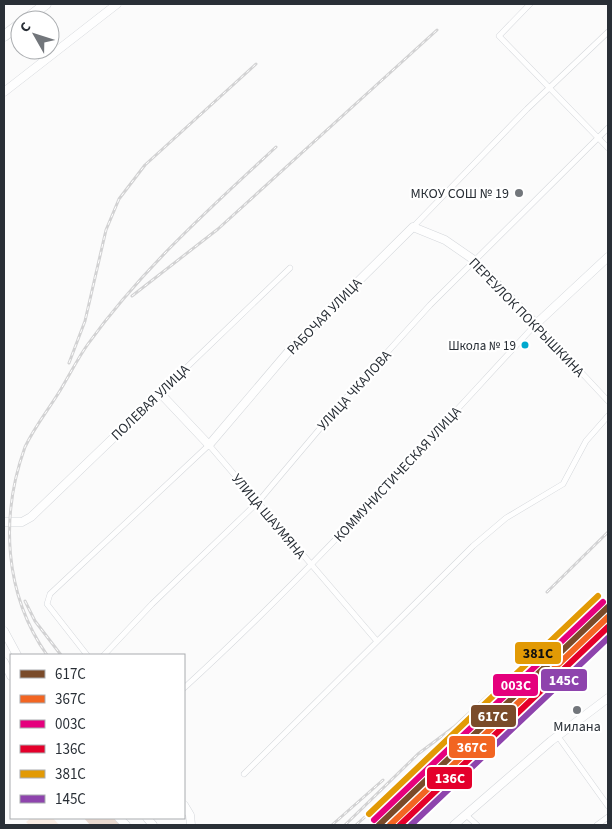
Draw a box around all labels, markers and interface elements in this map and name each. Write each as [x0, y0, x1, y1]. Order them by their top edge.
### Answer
north arrow [10, 10, 60, 60]
text: С [15, 18, 36, 37]
place label: МКОУ СОШ № 19 [410, 184, 509, 204]
marker: МКОУ СОШ № 19 [513, 187, 525, 199]
street label: ПЕРЕУЛОК ПОКРЫШКИНА [464, 254, 589, 382]
street label: РАБОЧАЯ УЛИЦА [283, 273, 367, 360]
place label: Школа № 19 [448, 337, 516, 355]
marker: Школа № 19 [520, 340, 530, 350]
street label: УЛИЦА ЧКАЛОВА [313, 346, 397, 435]
street label: ПОЛЕВАЯ УЛИЦА [107, 360, 195, 445]
street label: КОММУНИСТИЧЕСКАЯ УЛИЦА [329, 402, 466, 547]
street label: УЛИЦА ШАУМЯНА [227, 470, 310, 564]
line badge: 381С [514, 641, 562, 665]
text: 381С [523, 644, 553, 664]
legend [10, 654, 185, 819]
text: 617C [55, 664, 86, 685]
line badge: 145С [540, 668, 588, 692]
text: 145С [549, 671, 579, 691]
line badge: 003С [492, 673, 539, 697]
text: 003С [501, 676, 531, 696]
text: 367С [55, 689, 86, 710]
line badge: 617C [470, 704, 517, 728]
marker: Милана [571, 704, 583, 716]
text: 617C [478, 707, 508, 727]
text: 003С [55, 714, 86, 735]
place label: Милана [553, 717, 601, 737]
line badge: 367С [448, 735, 496, 759]
text: 367С [457, 738, 487, 758]
text: 136С [55, 739, 86, 760]
text: 381С [55, 764, 86, 785]
line badge: 136С [426, 766, 473, 790]
text: 136С [435, 769, 465, 789]
text: 145С [55, 789, 86, 810]

